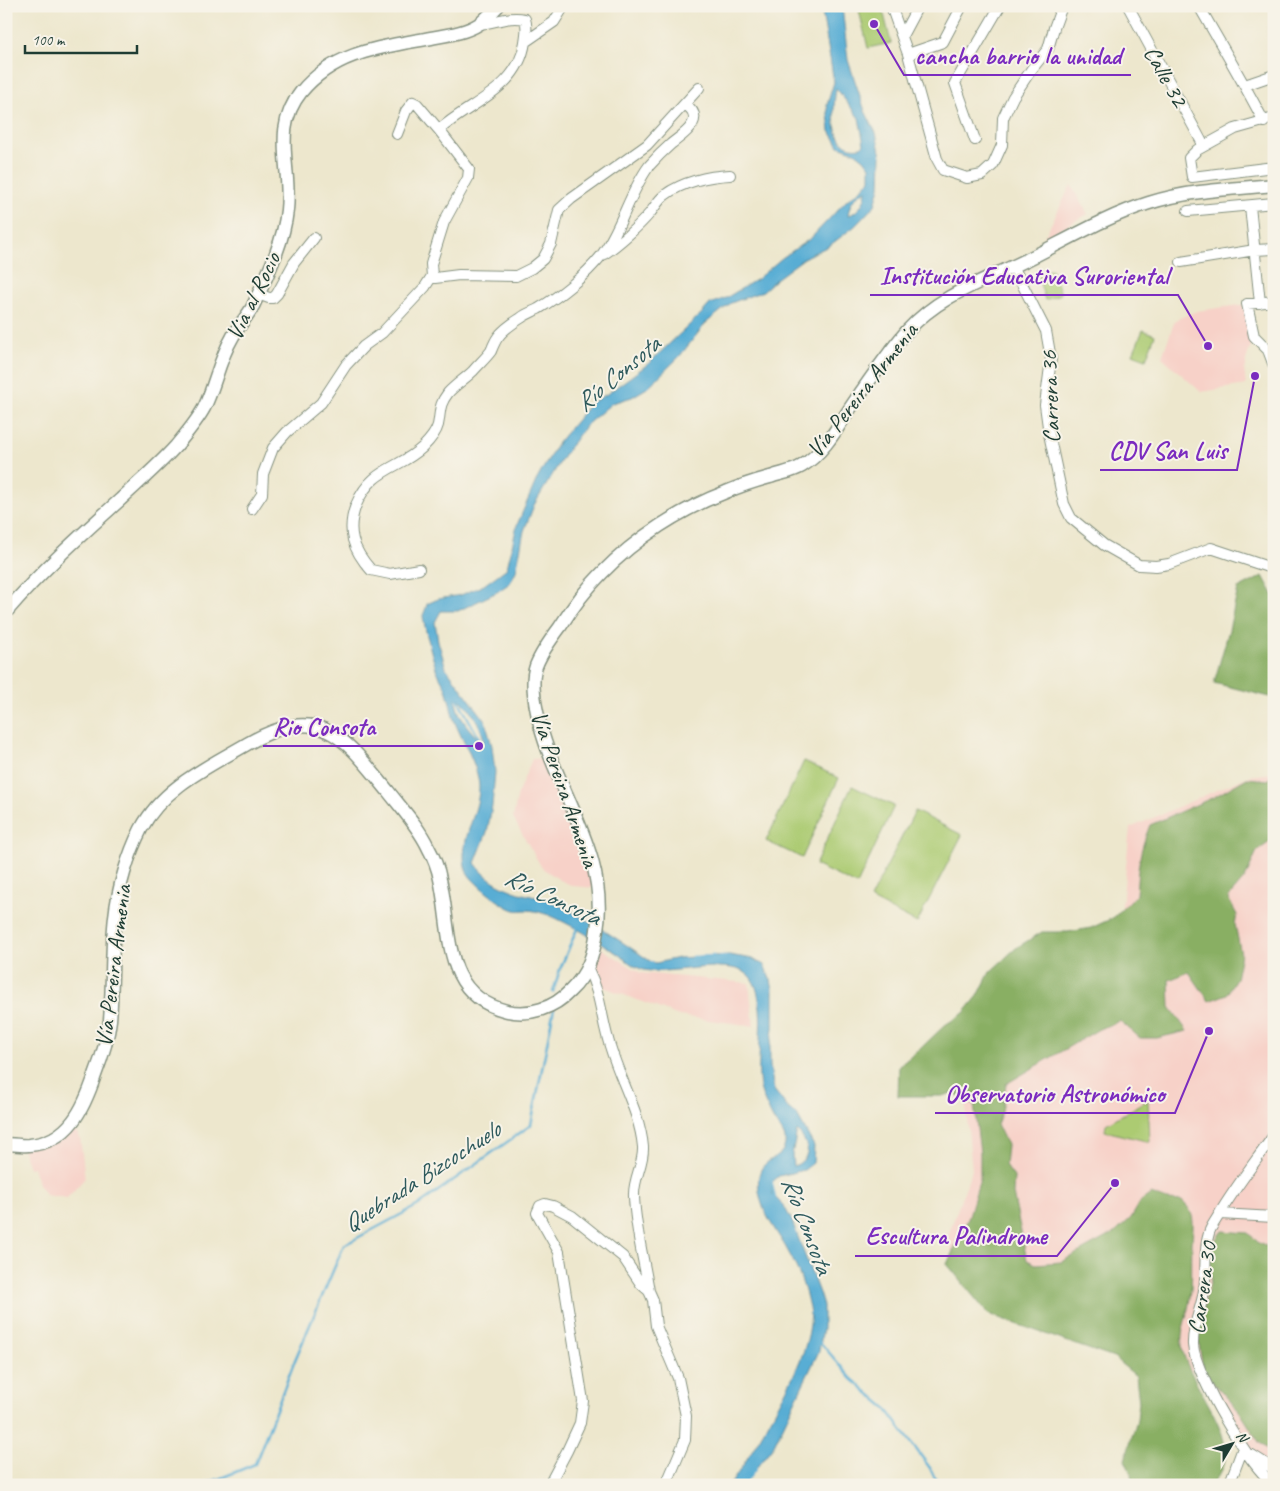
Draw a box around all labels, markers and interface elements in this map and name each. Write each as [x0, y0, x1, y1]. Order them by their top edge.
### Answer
scale bar [25, 22, 138, 54]
text: 100 m [32, 31, 66, 50]
callout: cancha barrio la unidad [904, 35, 1131, 75]
text: cancha barrio la unidad [915, 40, 1126, 72]
street label: Calle 32 [1137, 40, 1196, 114]
street label: Via al Rocio [219, 246, 288, 345]
callout: Institución Educativa Suroriental [870, 255, 1178, 295]
text: Institución Educativa Suroriental [880, 260, 1173, 292]
street label: Vía Pereira Armenia [800, 315, 925, 464]
water label: Río Consota [569, 328, 668, 419]
street label: Carrera 36 [1033, 349, 1067, 444]
callout: CDV San Luis [1100, 430, 1237, 470]
text: CDV San Luis [1109, 435, 1229, 467]
callout: Rio Consota [263, 706, 386, 746]
street label: Vía Pereira Armenia [524, 707, 606, 872]
text: Rio Consota [273, 711, 377, 743]
water label: Río Consota [500, 861, 607, 934]
street label: Vía Pereira Armenia [88, 882, 138, 1049]
callout: Observatorio Astronómico [935, 1073, 1175, 1113]
text: Observatorio Astronómico [945, 1078, 1168, 1110]
water label: Quebrada Bizcochuelo [337, 1112, 509, 1240]
water label: Río Consota [774, 1172, 841, 1280]
callout: Escultura Palindrome [855, 1216, 1057, 1256]
text: Escultura Palindrome [865, 1220, 1049, 1252]
street label: Carrera 30 [1181, 1238, 1224, 1336]
north arrow [1208, 1418, 1258, 1468]
text: N [1232, 1428, 1253, 1447]

